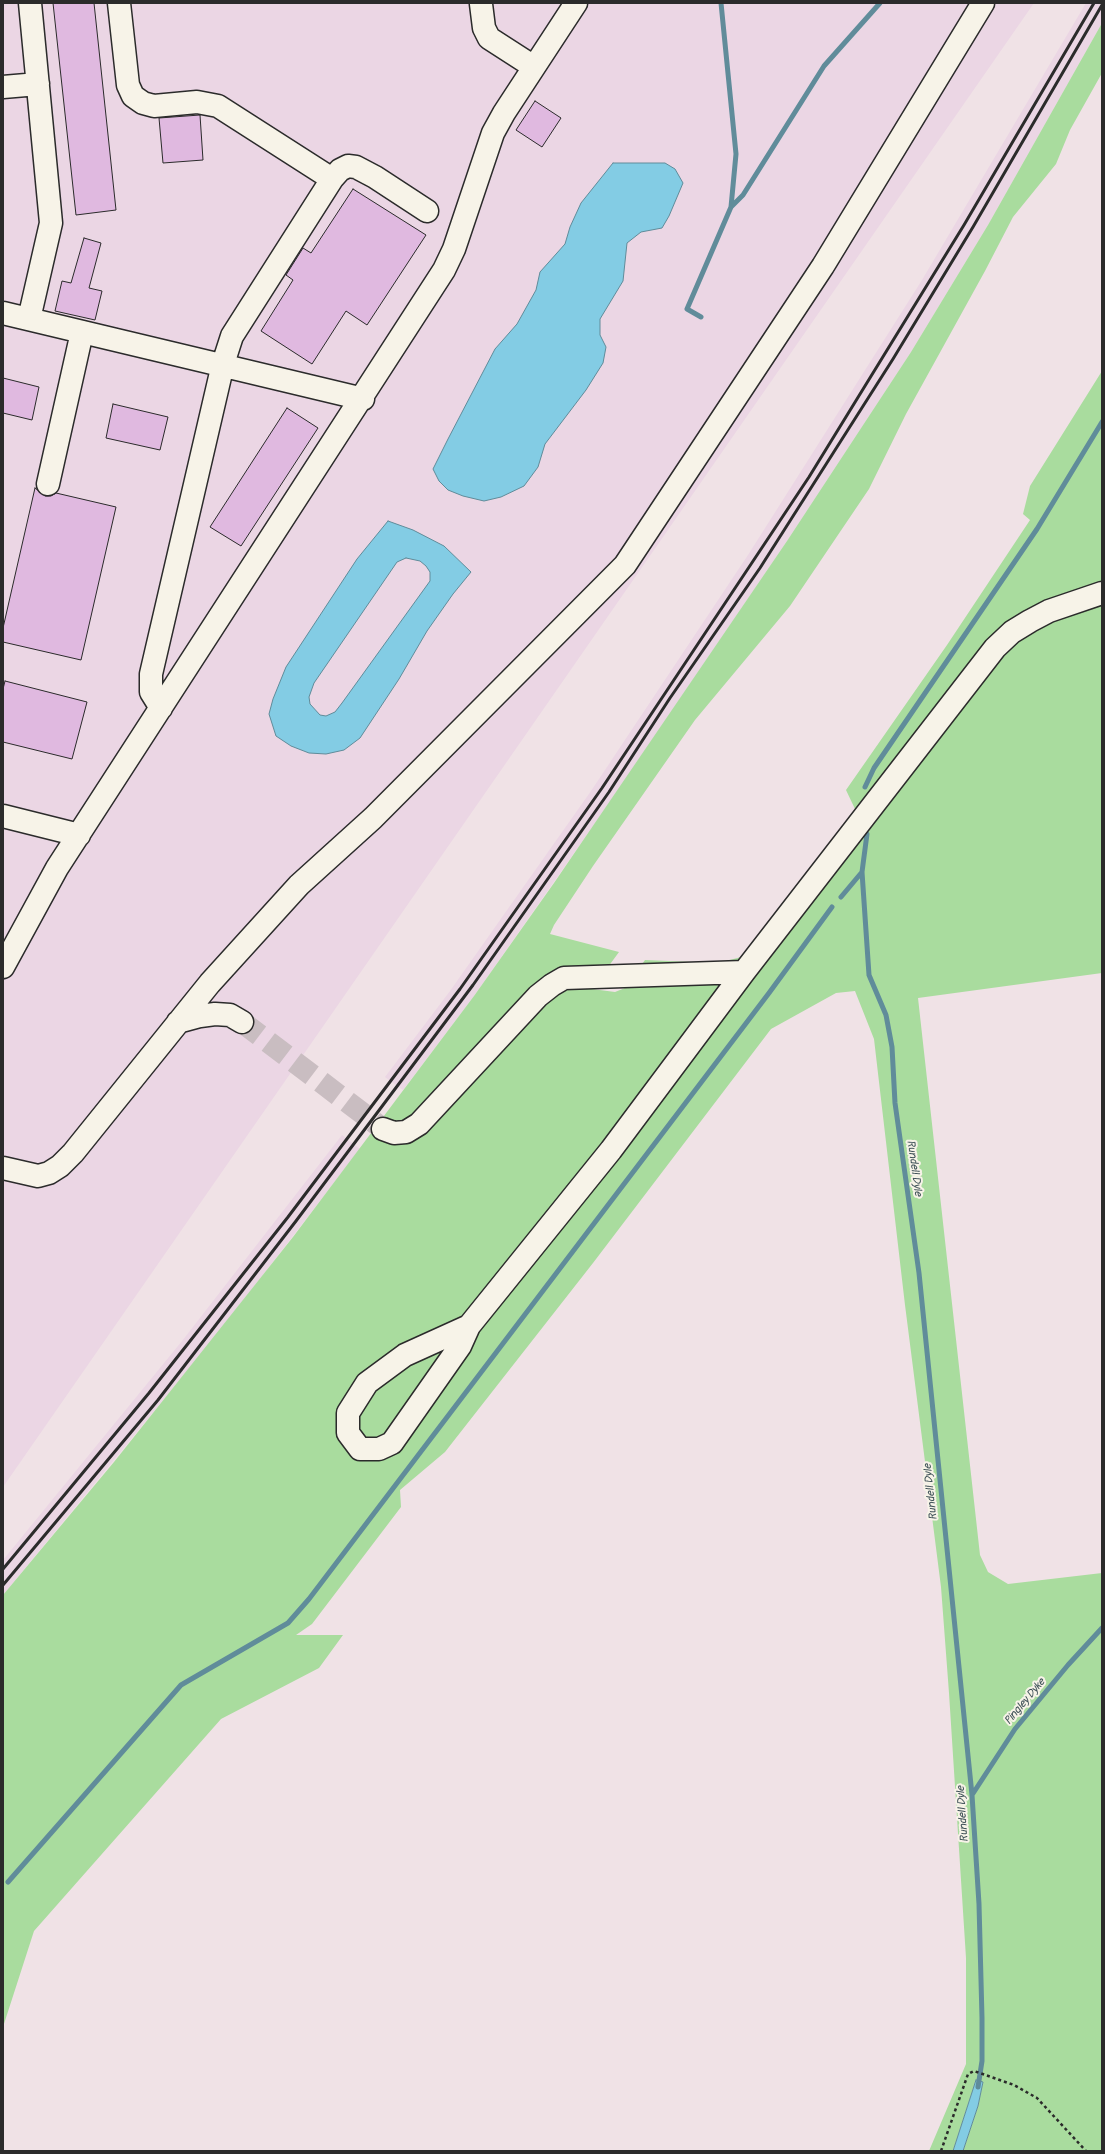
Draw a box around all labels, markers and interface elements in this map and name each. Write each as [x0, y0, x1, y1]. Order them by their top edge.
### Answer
water label: Rundell Dyle [904, 1139, 924, 1197]
water label: Rundell Dyle [921, 1463, 941, 1521]
water label: Pingley Dyke [1002, 1676, 1048, 1728]
water label: Rundell Dyle [954, 1785, 972, 1843]

